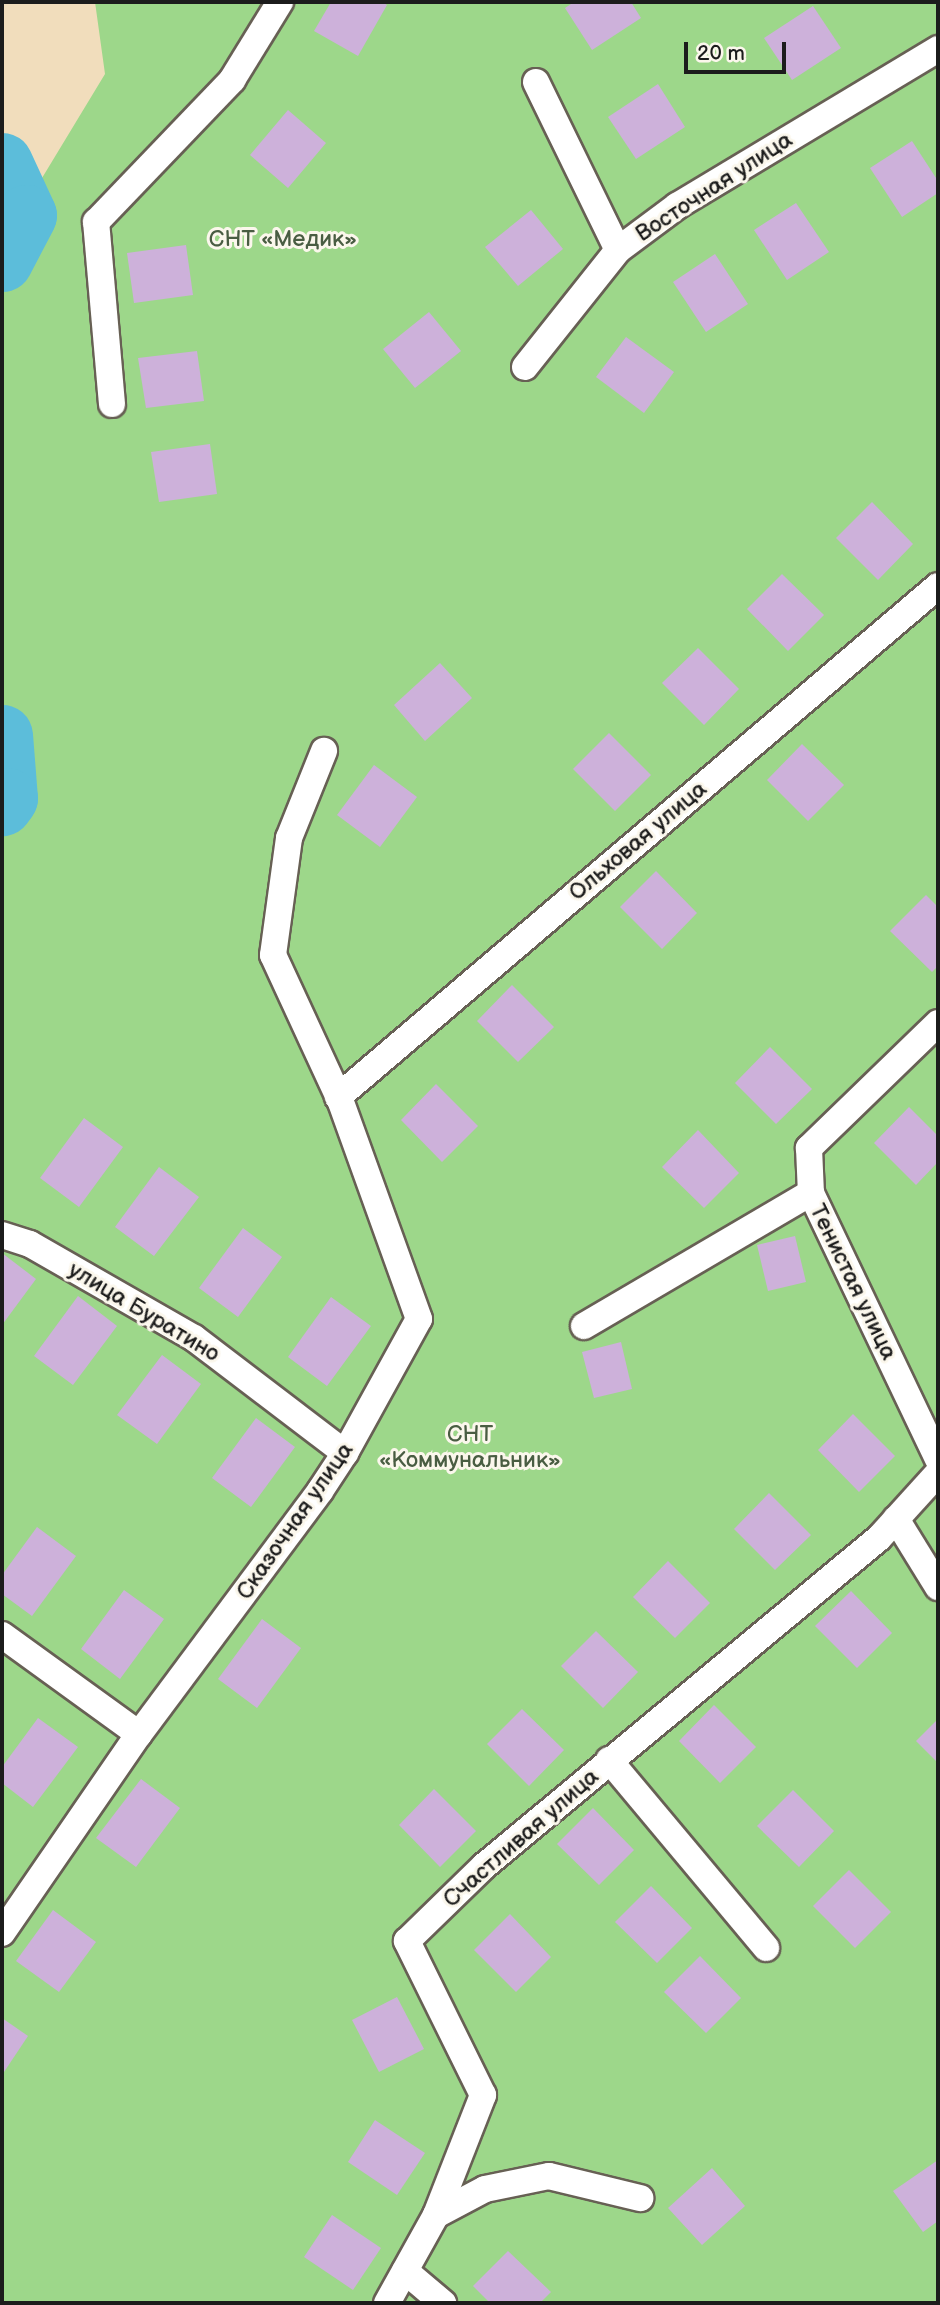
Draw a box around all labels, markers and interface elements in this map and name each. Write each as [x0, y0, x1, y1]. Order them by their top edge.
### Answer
scale bar [688, 28, 790, 72]
text: 20 m [697, 41, 745, 66]
street label: Восточная улица [630, 126, 798, 248]
park label: СНТ «Медик» [209, 225, 357, 253]
street label: Ольховая улица [563, 775, 713, 907]
street label: Тенистая улица [803, 1200, 903, 1364]
street label: улица Буратино [63, 1256, 225, 1368]
park label: СНТ «Коммунальник» [379, 1420, 561, 1474]
street label: Сказочная улица [231, 1437, 359, 1605]
street label: Счастливая улица [438, 1763, 604, 1913]

